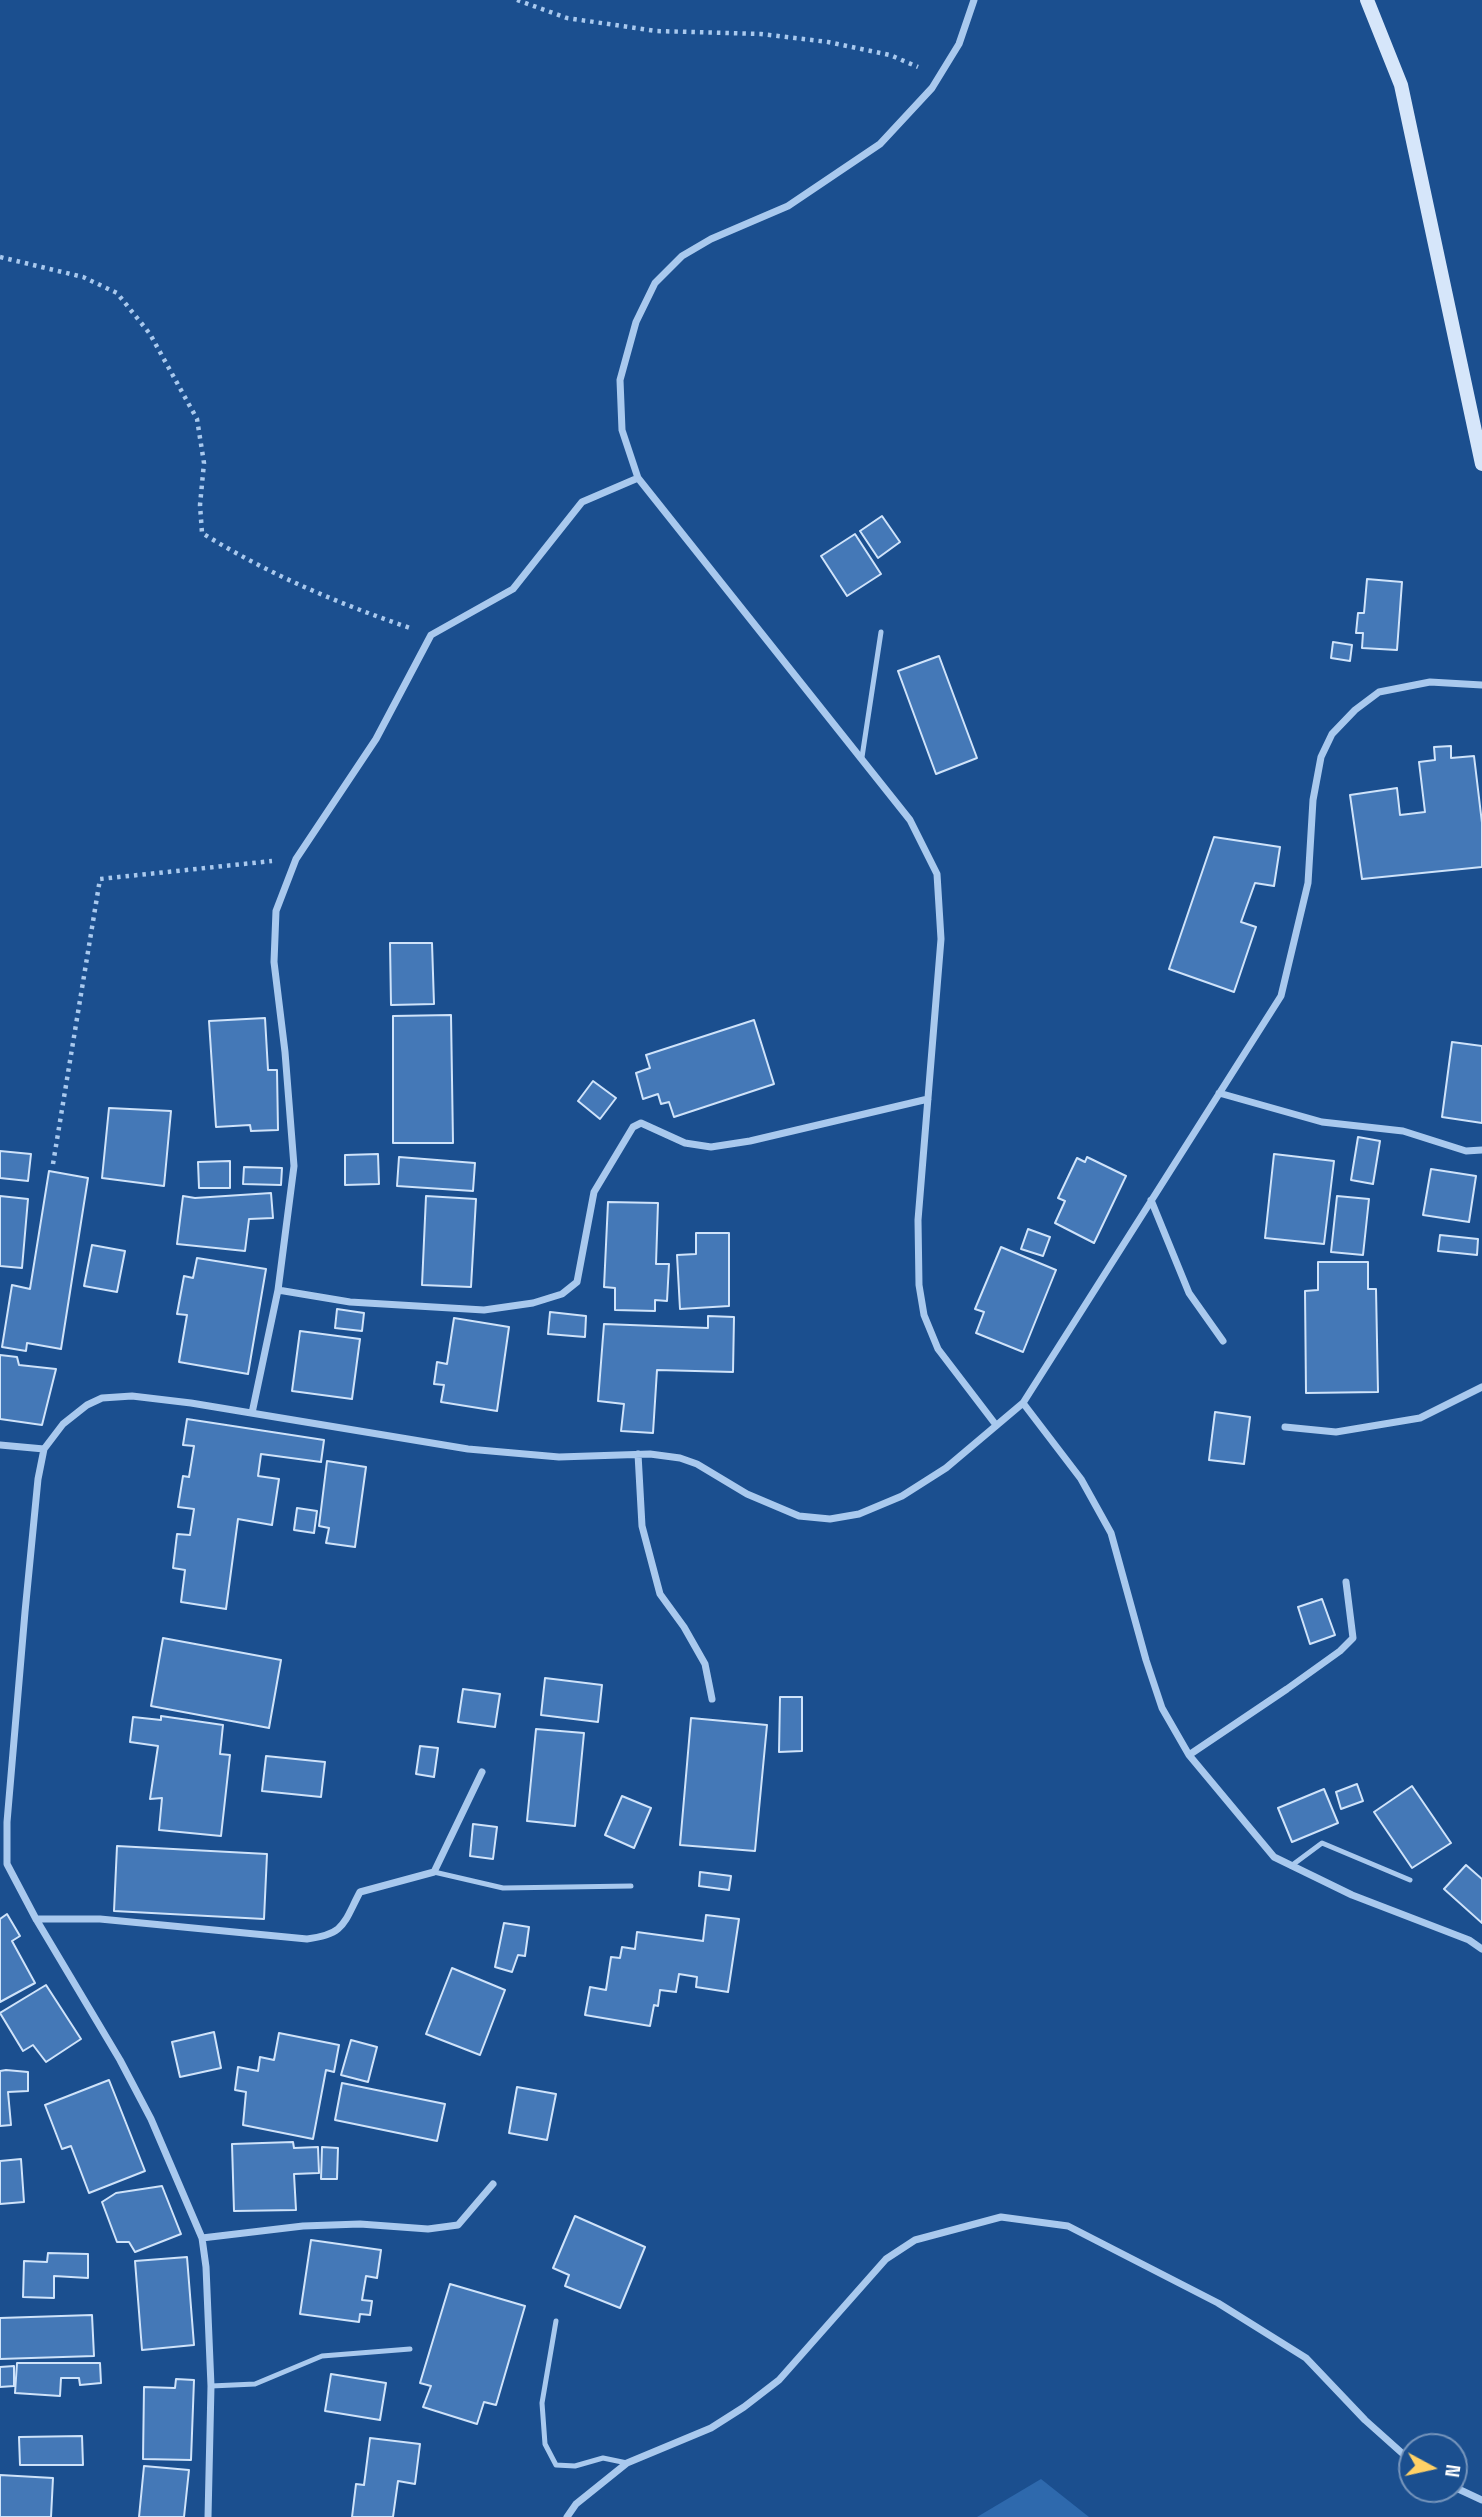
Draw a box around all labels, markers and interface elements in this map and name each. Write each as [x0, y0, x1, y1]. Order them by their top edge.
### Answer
north arrow [1398, 2433, 1468, 2503]
text: N [1439, 2463, 1466, 2479]

